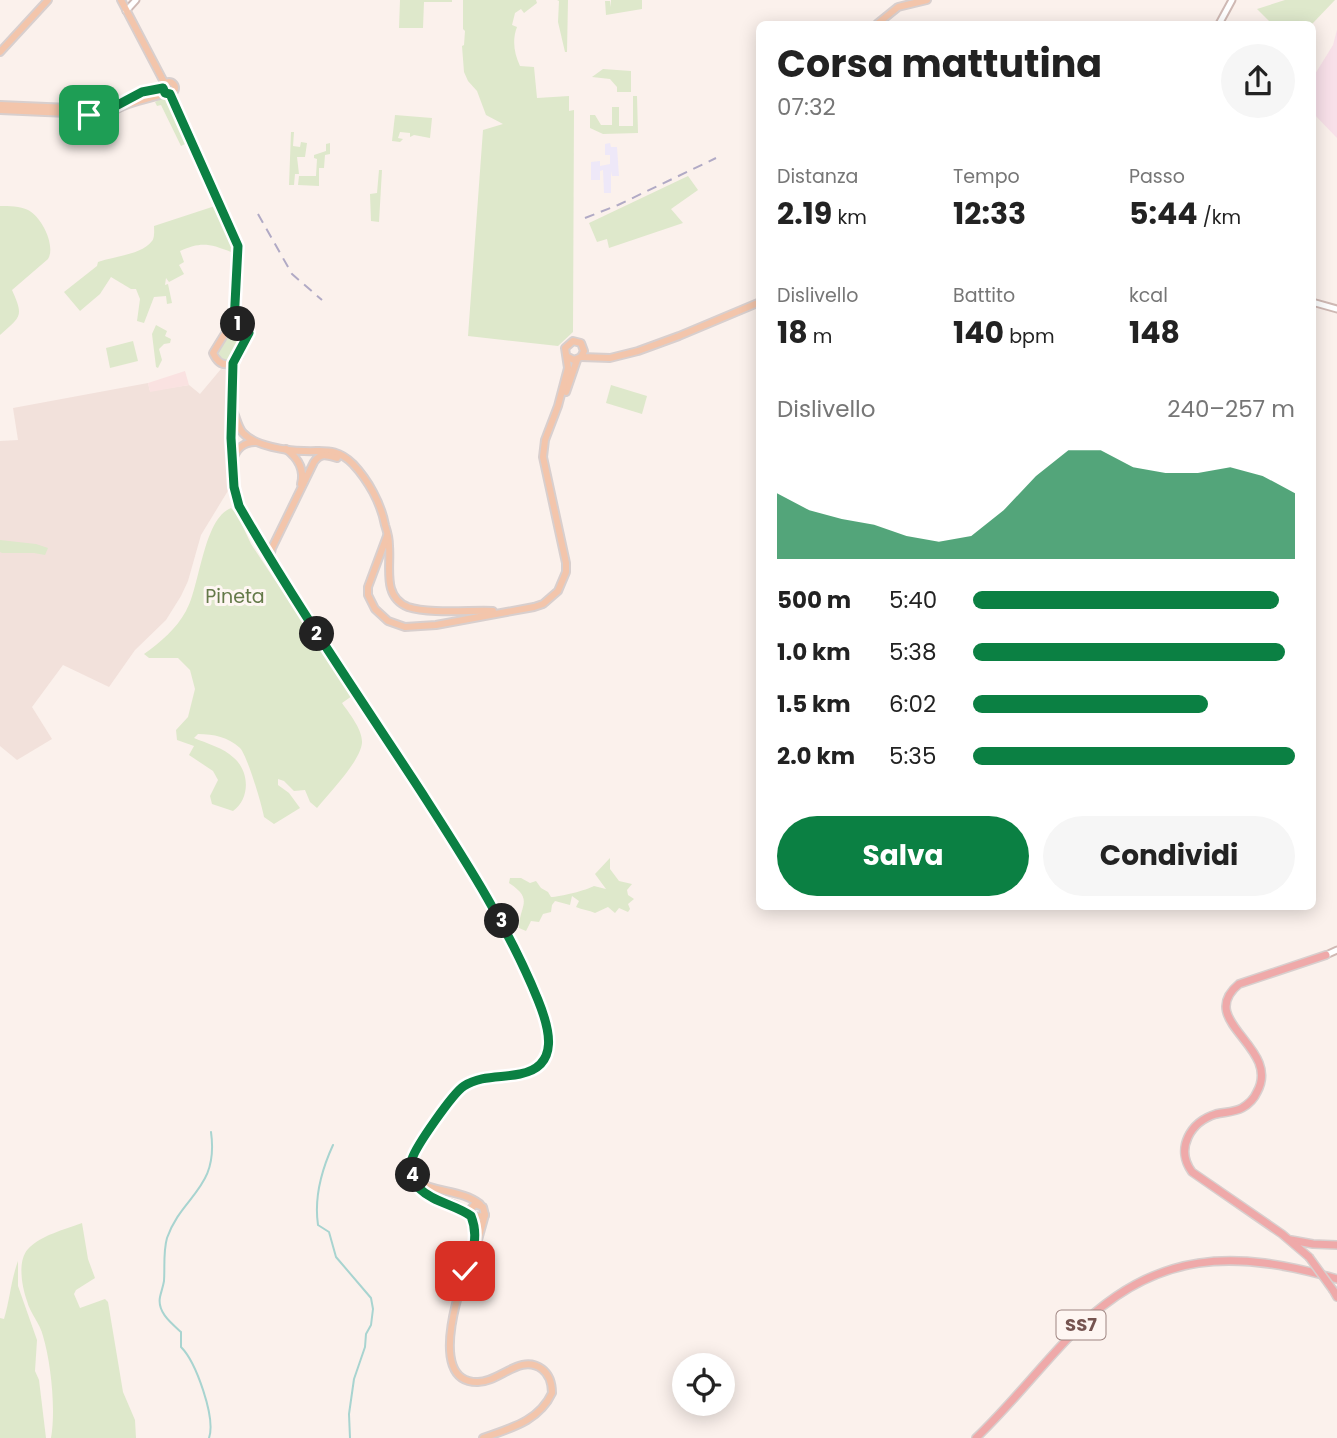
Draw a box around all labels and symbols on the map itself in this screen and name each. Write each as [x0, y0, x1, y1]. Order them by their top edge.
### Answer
pin [59, 85, 119, 145]
pin: 1 [220, 306, 256, 342]
park label: Pineta [205, 583, 265, 610]
pin: 2 [300, 616, 334, 652]
pin: 3 [484, 904, 520, 939]
pin: 4 [396, 1158, 430, 1192]
pin [435, 1241, 495, 1301]
road number: SS7 [1056, 1310, 1106, 1340]

